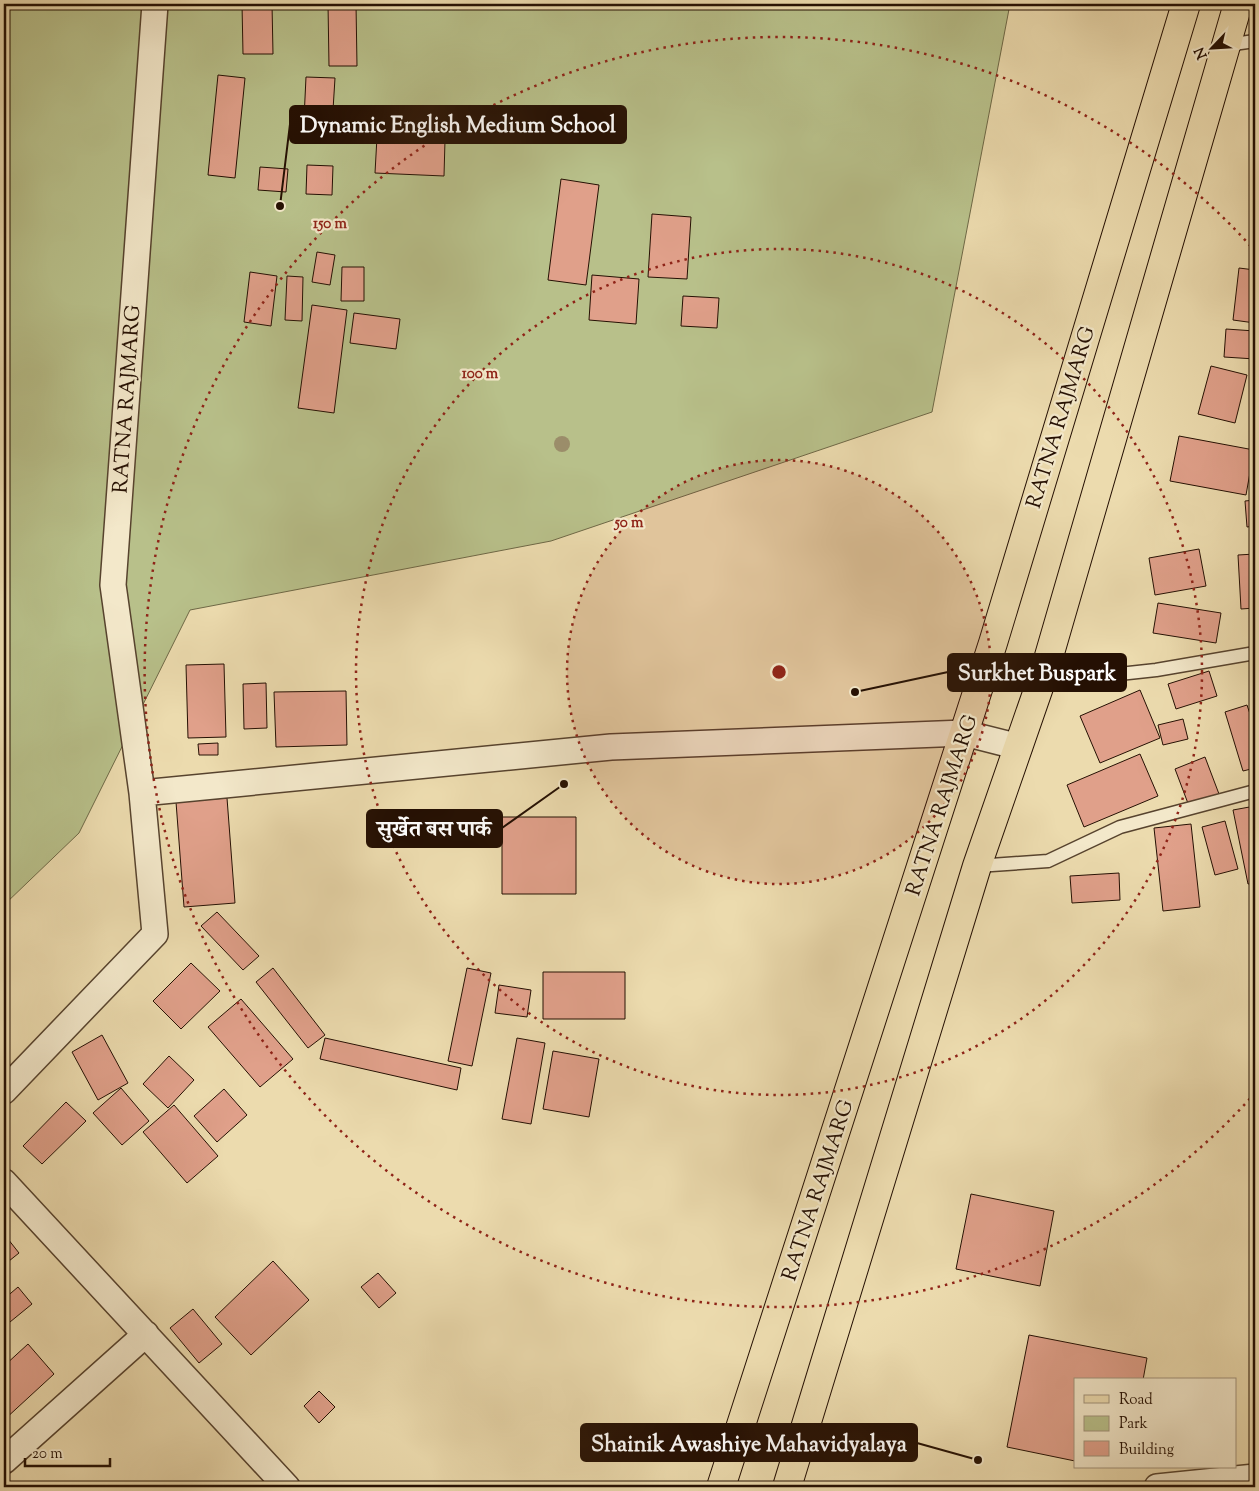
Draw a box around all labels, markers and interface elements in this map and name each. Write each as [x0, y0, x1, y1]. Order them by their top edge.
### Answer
north arrow [1186, 22, 1236, 72]
text: N [1191, 43, 1213, 62]
callout: Dynamic English Medium School [290, 106, 626, 143]
text: Dynamic English Medium School [300, 111, 617, 143]
text: 150 m [313, 214, 347, 235]
street label: RATNA RAJMARG [106, 304, 150, 494]
street label: RATNA RAJMARG [1020, 323, 1104, 512]
text: 100 m [462, 364, 499, 385]
text: 50 m [614, 513, 644, 534]
callout: Surkhet Buspark [948, 654, 1126, 691]
text: Surkhet Buspark [958, 659, 1116, 691]
centre of rings [770, 663, 788, 681]
street label: RATNA RAJMARG [899, 711, 986, 900]
callout: सुर्खेत बस पार्क [367, 810, 502, 847]
text: सुर्खेत बस पार्क [375, 815, 493, 847]
street label: RATNA RAJMARG [775, 1096, 862, 1285]
legend [1074, 1378, 1236, 1468]
text: Road [1119, 1390, 1153, 1411]
text: Park [1119, 1414, 1148, 1435]
callout: Shainik Awashiye Mahavidyalaya [581, 1424, 917, 1461]
text: Shainik Awashiye Mahavidyalaya [591, 1430, 908, 1462]
scale bar [25, 1436, 110, 1468]
text: Building [1119, 1440, 1174, 1461]
text: 20 m [32, 1444, 63, 1465]

